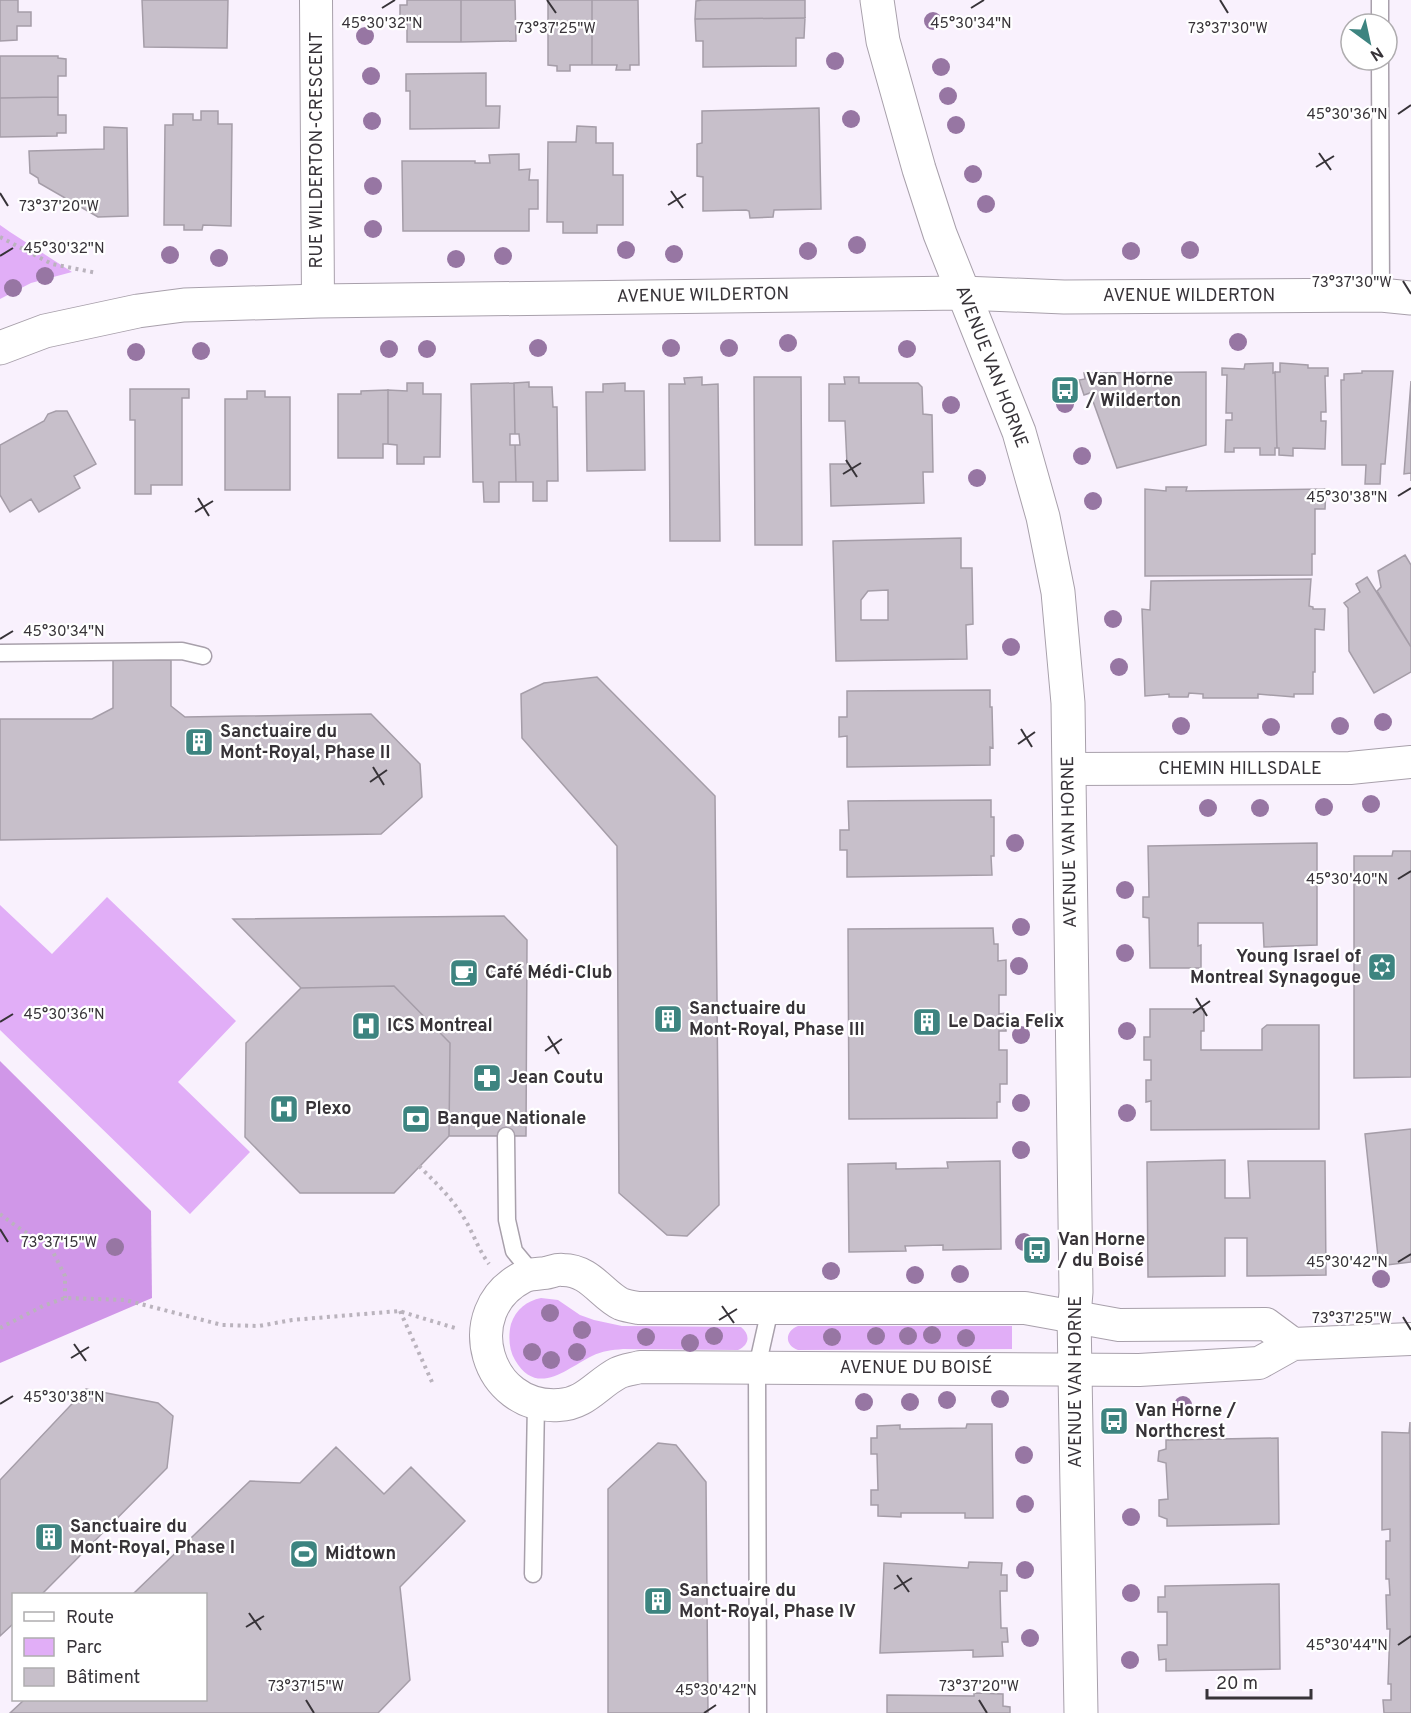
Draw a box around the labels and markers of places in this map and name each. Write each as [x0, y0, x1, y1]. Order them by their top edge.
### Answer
place label: Van Horne / Wilderton [1085, 369, 1181, 413]
bus stop icon: Van Horne / Wilderton [1049, 374, 1081, 406]
place label: Sanctuaire du Mont-Royal, Phase II [220, 721, 390, 765]
building icon: Sanctuaire du Mont-Royal, Phase II [183, 726, 215, 758]
place label: Young Israel of Montreal Synagogue [1190, 946, 1361, 990]
synagogue icon: Young Israel of Montreal Synagogue [1366, 951, 1398, 983]
cafe icon: Café Médi-Club [448, 957, 480, 989]
place label: Café Médi-Club [485, 962, 613, 985]
place label: Sanctuaire du Mont-Royal, Phase III [689, 998, 865, 1042]
building icon: Sanctuaire du Mont-Royal, Phase III [652, 1003, 684, 1035]
building icon: Le Dacia Felix [911, 1006, 943, 1038]
hospital icon: ICS Montreal [350, 1010, 382, 1042]
place label: Le Dacia Felix [948, 1011, 1064, 1034]
place label: ICS Montreal [387, 1015, 493, 1038]
pharmacy icon: Jean Coutu [471, 1062, 503, 1094]
place label: Jean Coutu [508, 1067, 604, 1090]
hospital icon: Plexo [268, 1093, 300, 1125]
place label: Plexo [305, 1098, 351, 1121]
bank icon: Banque Nationale [400, 1103, 432, 1135]
place label: Banque Nationale [437, 1108, 586, 1131]
place label: Van Horne / du Boisé [1057, 1229, 1145, 1273]
bus stop icon: Van Horne / du Boisé [1021, 1234, 1053, 1266]
place label: Van Horne / Northcrest [1135, 1400, 1237, 1444]
bus stop icon: Van Horne / Northcrest [1098, 1405, 1130, 1437]
place label: Sanctuaire du Mont-Royal, Phase I [70, 1516, 235, 1560]
building icon: Sanctuaire du Mont-Royal, Phase I [33, 1521, 65, 1553]
sports icon: Midtown [288, 1538, 320, 1570]
place label: Midtown [325, 1543, 396, 1566]
place label: Sanctuaire du Mont-Royal, Phase IV [679, 1580, 856, 1624]
building icon: Sanctuaire du Mont-Royal, Phase IV [642, 1585, 674, 1617]

